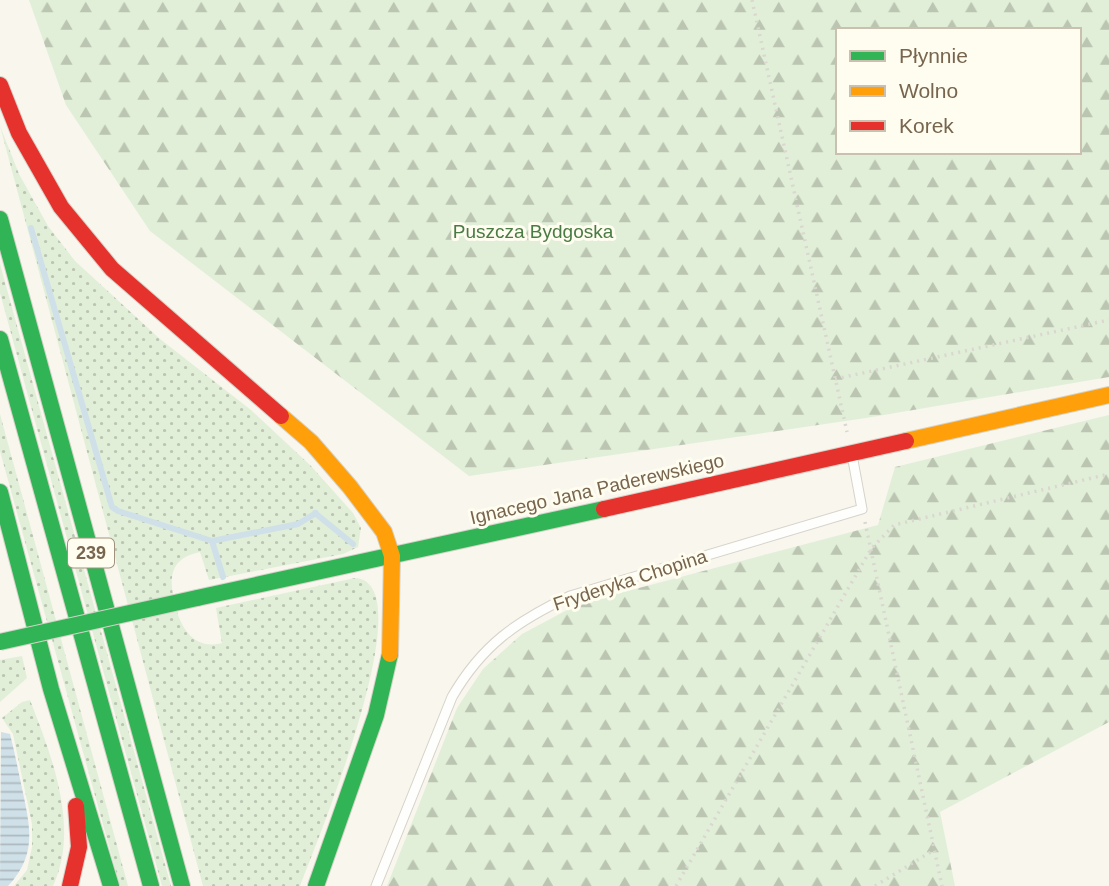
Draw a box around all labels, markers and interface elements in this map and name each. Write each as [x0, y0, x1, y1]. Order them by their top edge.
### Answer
legend [836, 28, 1081, 154]
text: Płynnie [899, 44, 968, 67]
text: Wolno [899, 79, 958, 102]
text: Korek [899, 114, 954, 137]
park label: Puszcza Bydgoska [453, 221, 614, 242]
street label: Ignacego Jana Paderewskiego [468, 450, 726, 528]
road number: 239 [68, 538, 114, 568]
street label: Fryderyka Chopina [550, 545, 710, 615]

